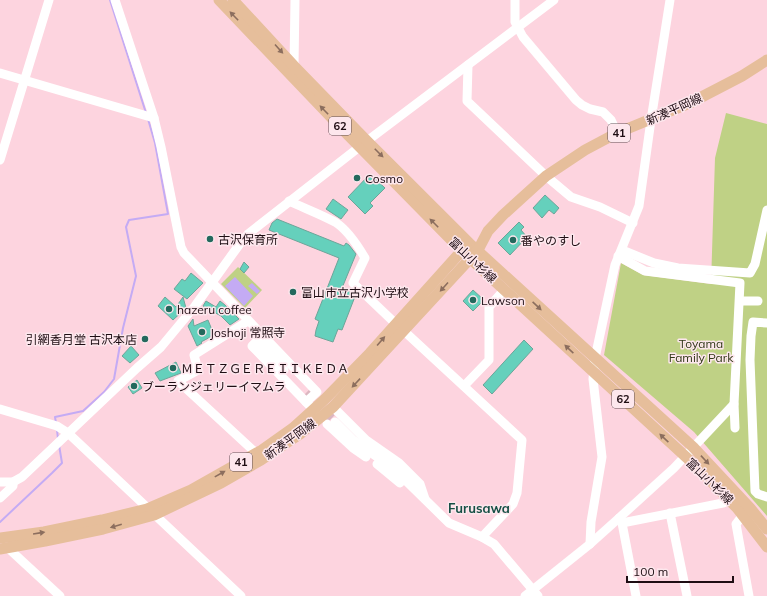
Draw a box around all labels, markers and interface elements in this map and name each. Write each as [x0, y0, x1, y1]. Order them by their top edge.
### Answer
one-way arrow [230, 11, 239, 21]
one-way arrow [274, 44, 283, 55]
street label: 新湊平岡線 [644, 90, 704, 128]
one-way arrow [319, 105, 329, 115]
road number: 62 [329, 117, 351, 135]
road number: 41 [608, 124, 630, 142]
one-way arrow [374, 148, 384, 158]
place label: Cosmo [365, 171, 403, 186]
marker: Cosmo [352, 173, 362, 183]
one-way arrow [429, 218, 439, 228]
place label: 古沢保育所 [218, 232, 278, 247]
place label: 番やのすし [521, 233, 581, 248]
marker: 古沢保育所 [205, 234, 215, 244]
street label: 富山小杉線 [446, 234, 500, 286]
marker: 番やのすし [508, 235, 518, 245]
one-way arrow [439, 282, 448, 292]
place label: 富山市立古沢小学校 [301, 285, 409, 300]
marker: 富山市立古沢小学校 [288, 287, 298, 297]
place label: Lawson [481, 293, 525, 308]
marker: Lawson [468, 295, 478, 305]
one-way arrow [532, 301, 543, 310]
place label: hazeru coffee [177, 302, 252, 317]
marker: hazeru coffee [164, 304, 174, 314]
place label: Joshoji 常照寺 [210, 325, 285, 340]
marker: Joshoji 常照寺 [197, 327, 207, 337]
place label: 引網香月堂 古沢本店 [26, 332, 137, 347]
marker: 引網香月堂 古沢本店 [140, 334, 150, 344]
one-way arrow [376, 336, 385, 345]
park label: Toyama Family Park [669, 336, 734, 365]
one-way arrow [564, 344, 574, 354]
place label: ＭＥＴＺＧＥＲＥＩＩＫＥＤＡ [181, 361, 349, 376]
marker: ＭＥＴＺＧＥＲＥＩＩＫＥＤＡ [168, 363, 178, 373]
one-way arrow [351, 378, 360, 388]
place label: ブーランジェリーイマムラ [142, 379, 285, 394]
marker: ブーランジェリーイマムラ [129, 381, 139, 391]
road number: 62 [612, 390, 634, 408]
street label: 新湊平岡線 [261, 415, 319, 463]
one-way arrow [659, 433, 669, 442]
road number: 41 [230, 453, 252, 471]
street label: 富山小杉線 [683, 455, 737, 507]
one-way arrow [701, 455, 710, 465]
one-way arrow [214, 470, 226, 477]
district label: Furusawa [448, 500, 510, 516]
one-way arrow [110, 523, 122, 529]
one-way arrow [33, 530, 45, 536]
scale bar [627, 558, 733, 584]
text: 100 m [633, 564, 668, 579]

